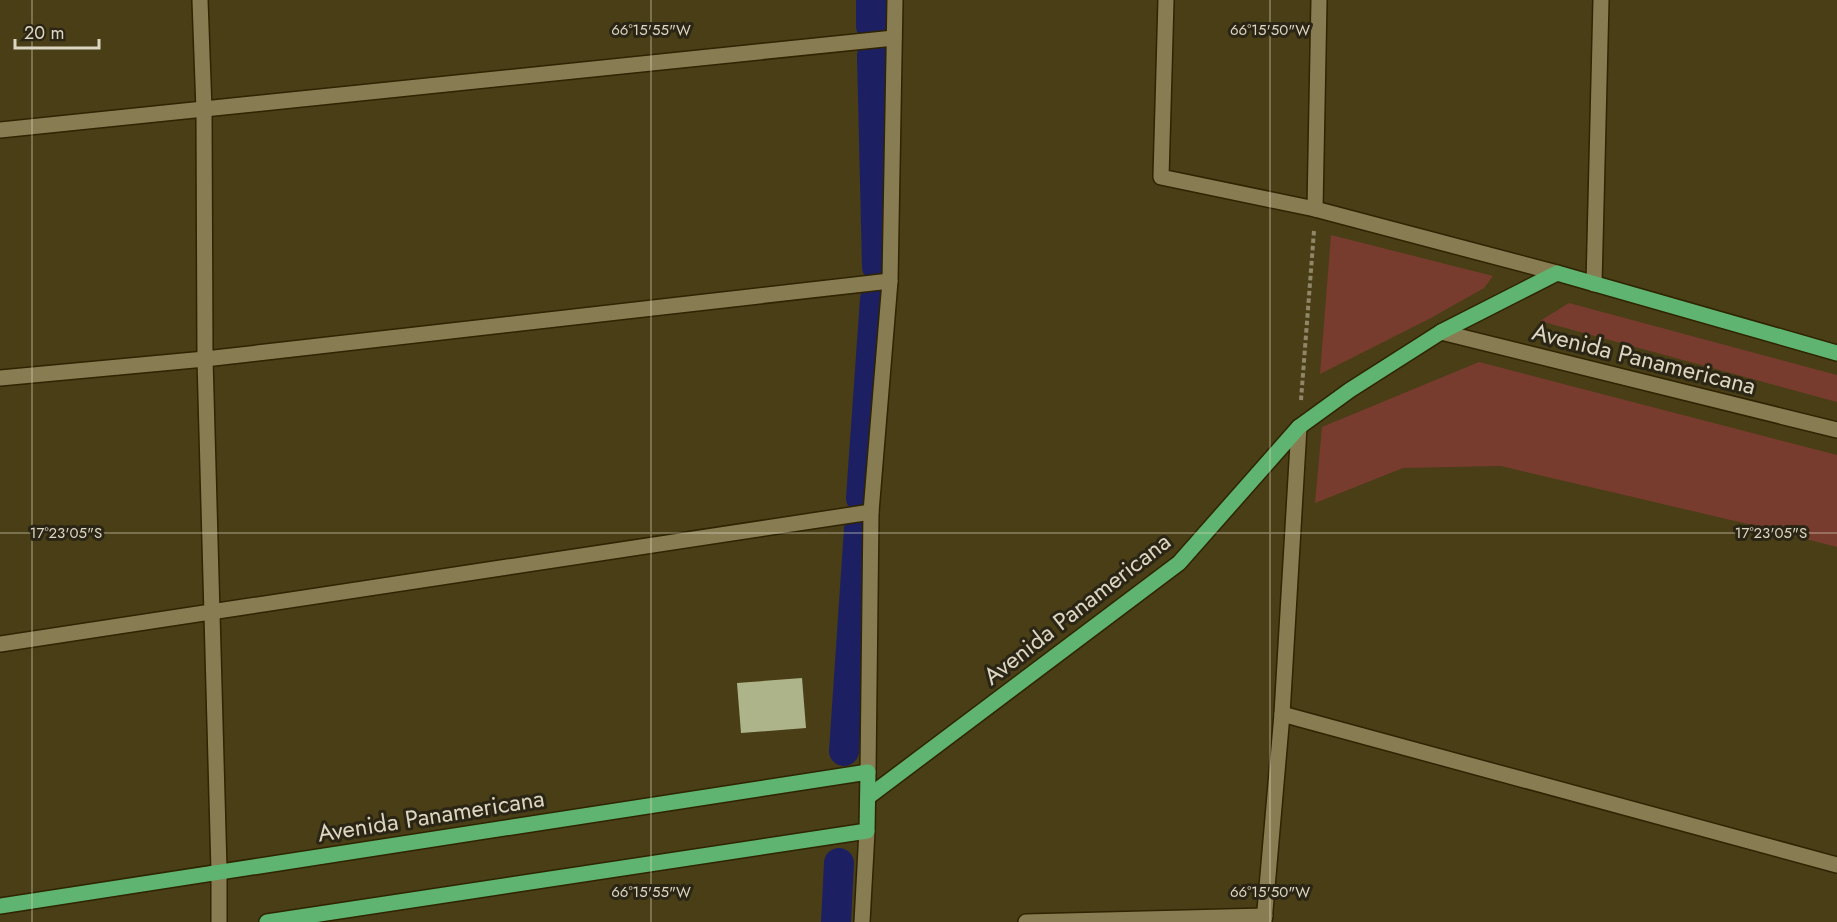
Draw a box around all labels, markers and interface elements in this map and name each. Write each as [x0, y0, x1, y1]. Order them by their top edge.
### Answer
scale bar [15, 12, 99, 50]
text: 66°15'55"W [611, 19, 691, 41]
text: 66°15'50"W [1230, 19, 1310, 41]
text: 20 m [24, 20, 64, 46]
street label: Avenida Panamericana [1529, 314, 1760, 403]
text: 17°23'05"S [30, 522, 102, 544]
text: 17°23'05"S [1735, 522, 1807, 544]
street label: Avenida Panamericana [976, 524, 1178, 693]
street label: Avenida Panamericana [315, 780, 547, 851]
text: 66°15'55"W [611, 881, 691, 903]
text: 66°15'50"W [1230, 881, 1310, 903]

